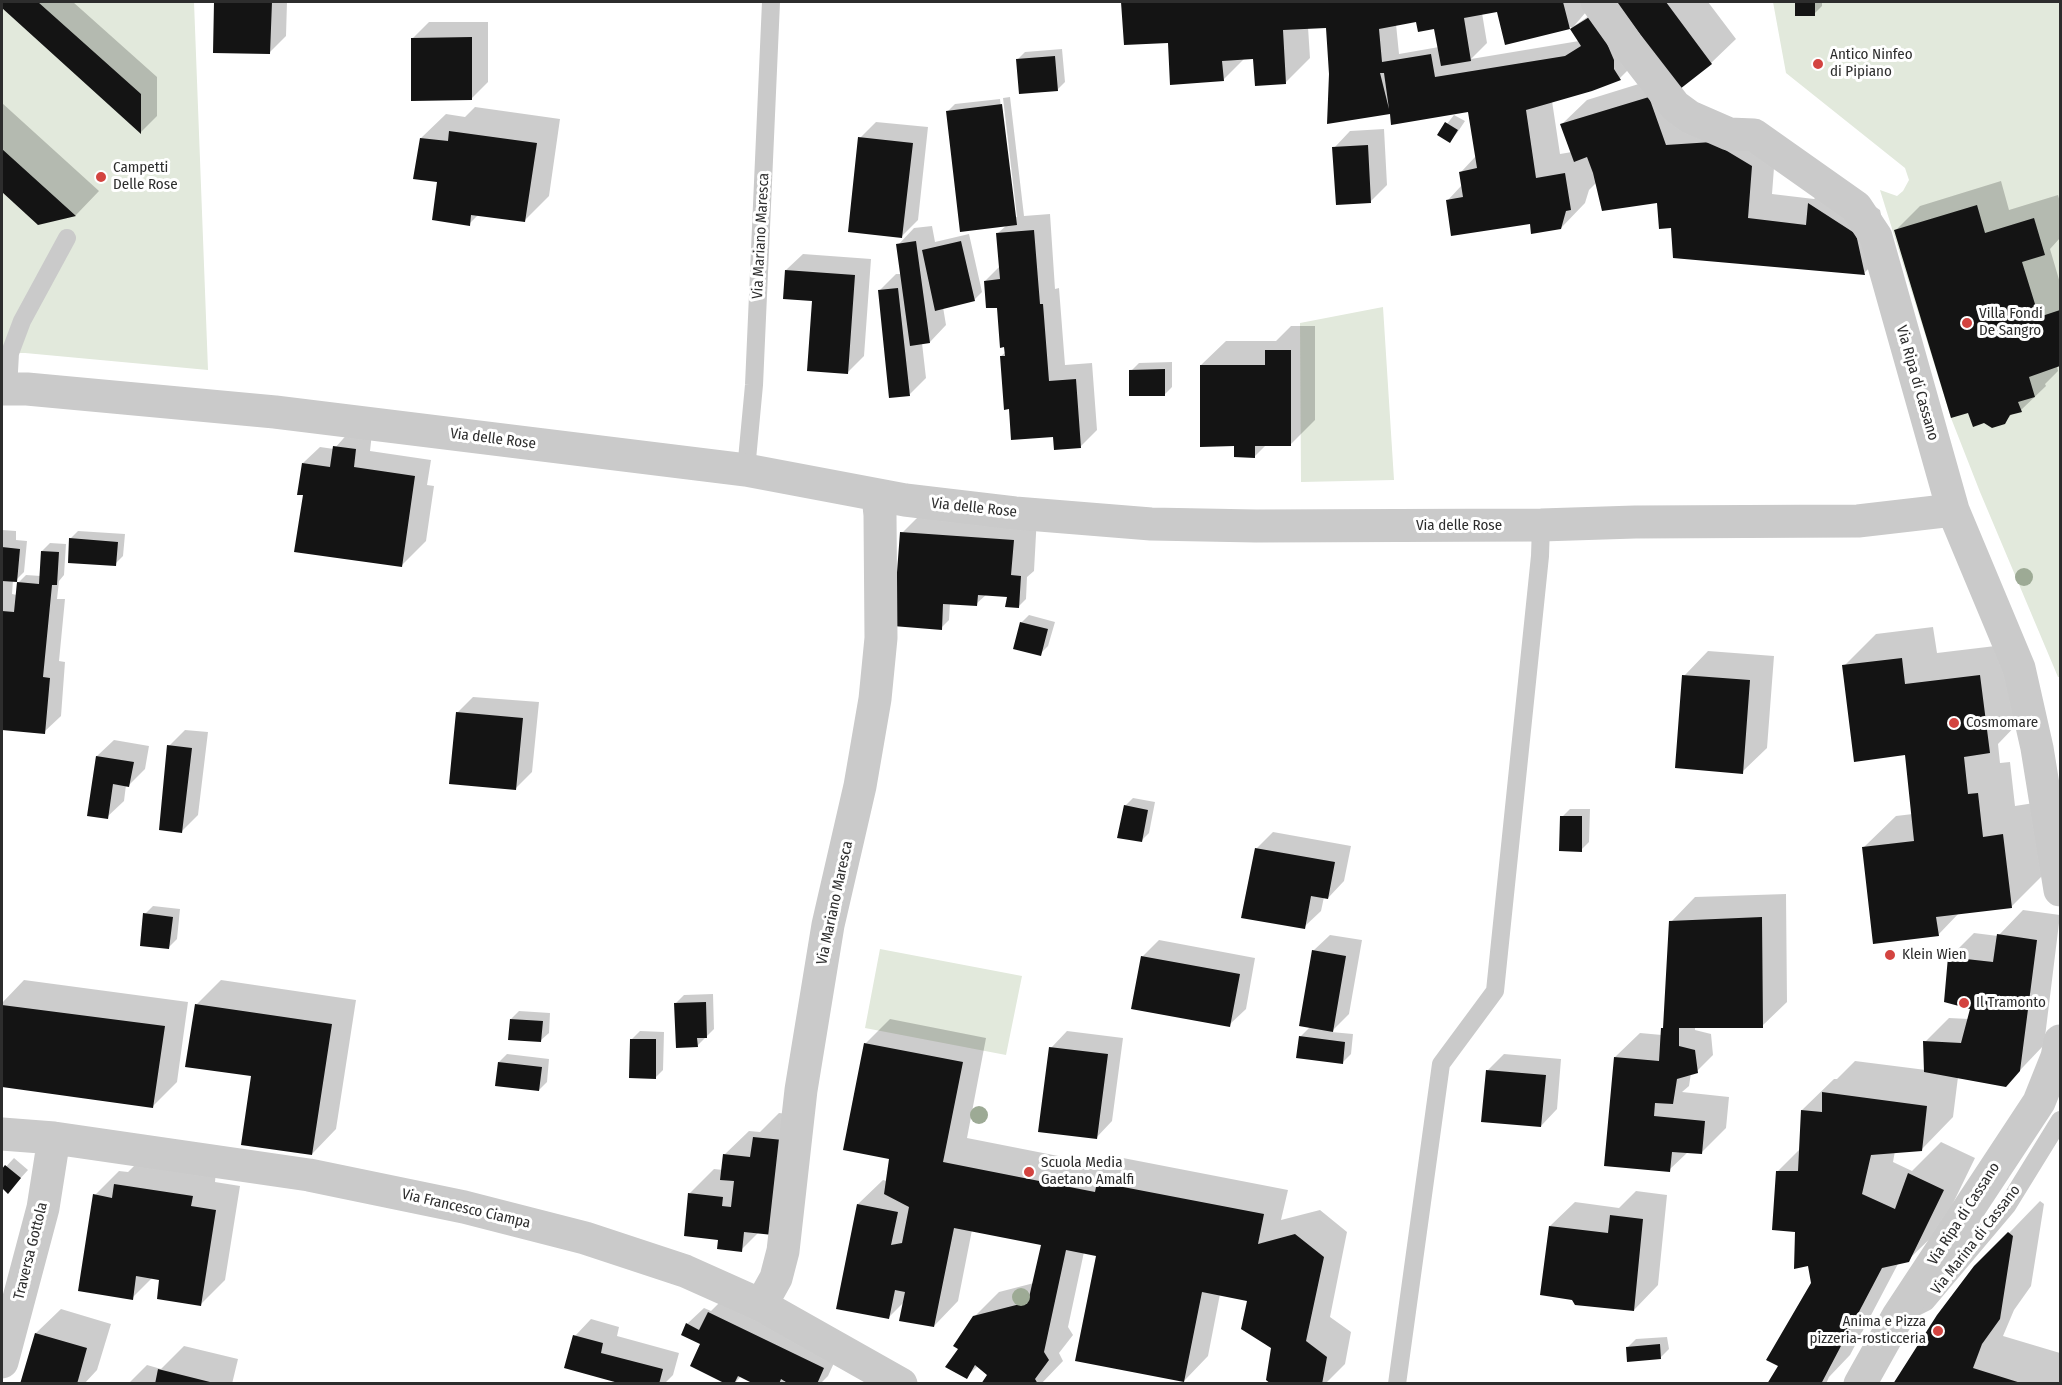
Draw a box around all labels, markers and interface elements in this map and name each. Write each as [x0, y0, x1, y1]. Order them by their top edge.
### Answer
place label: Antico Ninfeo di Pipiano [1830, 46, 1913, 81]
marker: Antico Ninfeo di Pipiano [1811, 57, 1825, 71]
place label: Campetti Delle Rose [113, 159, 178, 194]
marker: Campetti Delle Rose [94, 170, 108, 184]
street label: Via Mariano Maresca [749, 172, 773, 300]
place label: Villa Fondi De Sangro [1979, 305, 2043, 340]
marker: Villa Fondi De Sangro [1960, 316, 1974, 330]
street label: Via Ripa di Cassano [1892, 323, 1942, 443]
street label: Via delle Rose [449, 425, 537, 453]
street label: Via delle Rose [930, 495, 1018, 521]
street label: Via delle Rose [1416, 517, 1502, 535]
place label: Cosmomare [1966, 714, 2038, 732]
marker: Cosmomare [1947, 716, 1961, 730]
street label: Via Mariano Maresca [813, 839, 857, 967]
place label: Klein Wien [1902, 946, 1967, 964]
marker: Klein Wien [1883, 948, 1897, 962]
place label: Il Tramonto [1976, 994, 2046, 1012]
marker: Il Tramonto [1957, 996, 1971, 1010]
place label: Scuola Media Gaetano Amalfi [1041, 1154, 1134, 1189]
street label: Via Ripa di Cassano [1924, 1159, 2004, 1269]
marker: Scuola Media Gaetano Amalfi [1022, 1165, 1036, 1179]
street label: Via Marina di Cassano [1928, 1182, 2024, 1298]
street label: Via Francesco Ciampa [400, 1185, 532, 1233]
street label: Traversa Gottola [10, 1200, 52, 1302]
place label: Anima e Pizza pizzeria-rosticceria [1809, 1313, 1926, 1348]
marker: Anima e Pizza pizzeria-rosticceria [1931, 1324, 1945, 1338]

